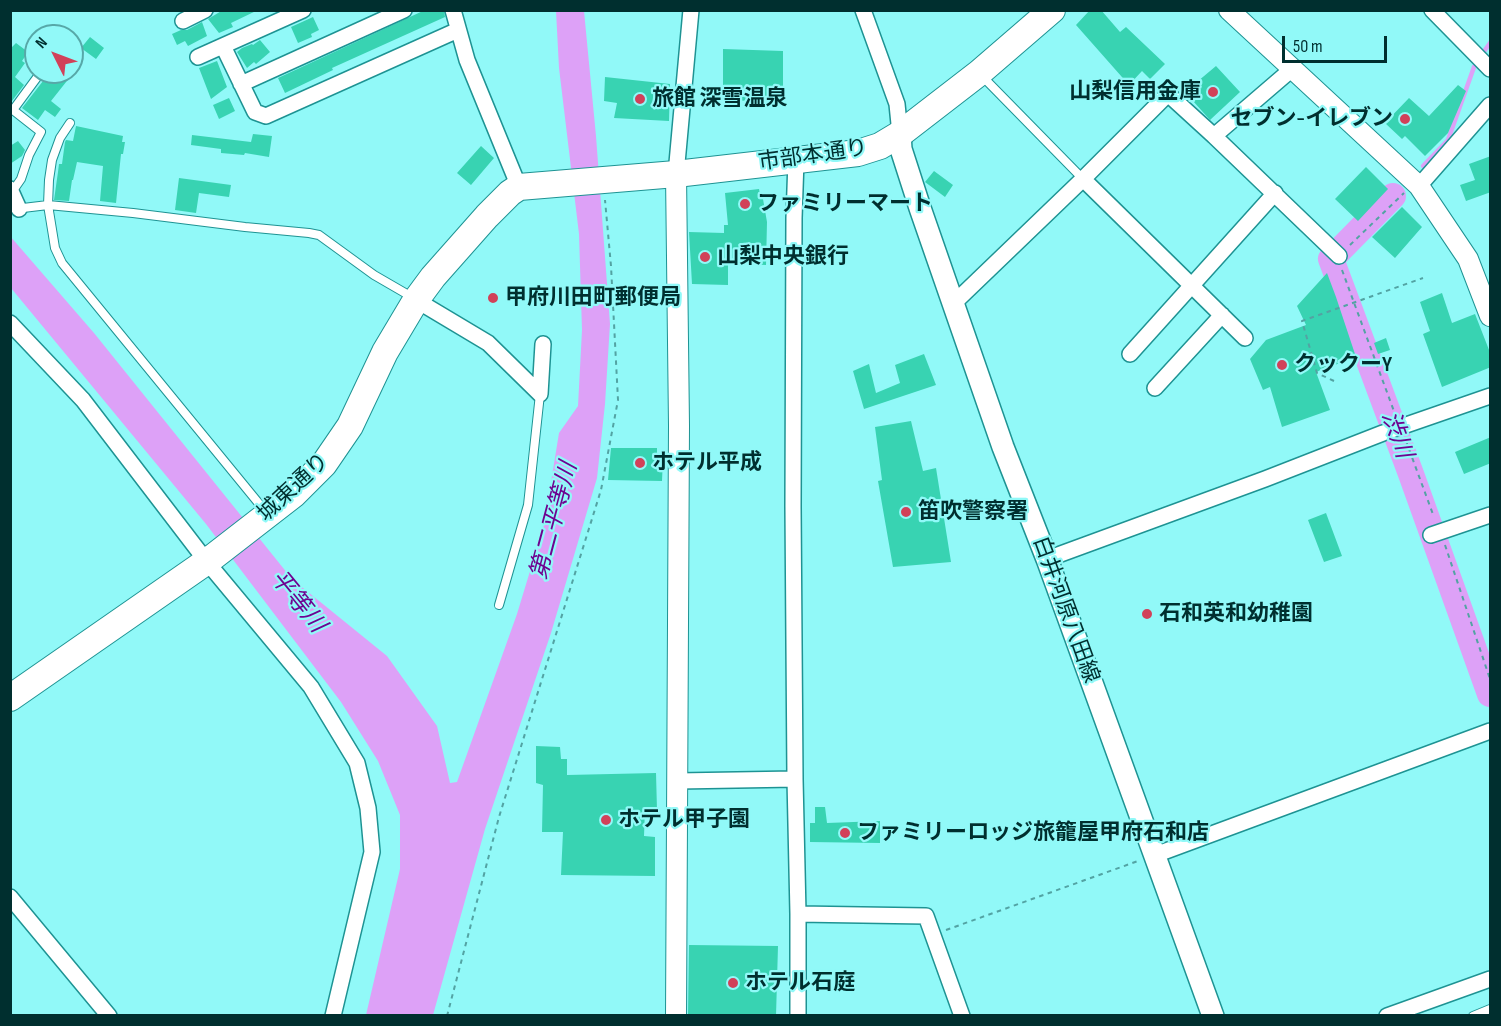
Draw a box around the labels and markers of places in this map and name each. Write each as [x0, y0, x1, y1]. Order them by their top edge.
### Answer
place label: 山梨信用金庫 [1069, 79, 1201, 105]
marker: 山梨信用金庫 [1206, 85, 1220, 99]
place label: 旅館 深雪温泉 [652, 86, 787, 112]
marker: 旅館 深雪温泉 [633, 92, 647, 106]
place label: セブン-イレブン [1231, 106, 1393, 132]
marker: セブン-イレブン [1398, 112, 1412, 126]
place label: ファミリーマート [757, 191, 933, 217]
marker: ファミリーマート [738, 197, 752, 211]
place label: 山梨中央銀行 [717, 244, 849, 270]
marker: 山梨中央銀行 [698, 250, 712, 264]
place label: 甲府川田町郵便局 [505, 285, 681, 311]
marker: 甲府川田町郵便局 [486, 291, 500, 305]
place label: クックーY [1294, 352, 1392, 378]
marker: クックーY [1275, 358, 1289, 372]
place label: ホテル平成 [652, 450, 762, 476]
marker: ホテル平成 [633, 456, 647, 470]
place label: 笛吹警察署 [918, 499, 1028, 525]
marker: 笛吹警察署 [899, 505, 913, 519]
place label: 石和英和幼稚園 [1159, 601, 1313, 627]
marker: 石和英和幼稚園 [1140, 607, 1154, 621]
place label: ホテル甲子園 [618, 807, 750, 833]
marker: ホテル甲子園 [599, 813, 613, 827]
place label: ファミリーロッジ旅籠屋甲府石和店 [857, 820, 1209, 846]
marker: ファミリーロッジ旅籠屋甲府石和店 [838, 826, 852, 840]
place label: ホテル石庭 [745, 970, 855, 996]
marker: ホテル石庭 [726, 976, 740, 990]

